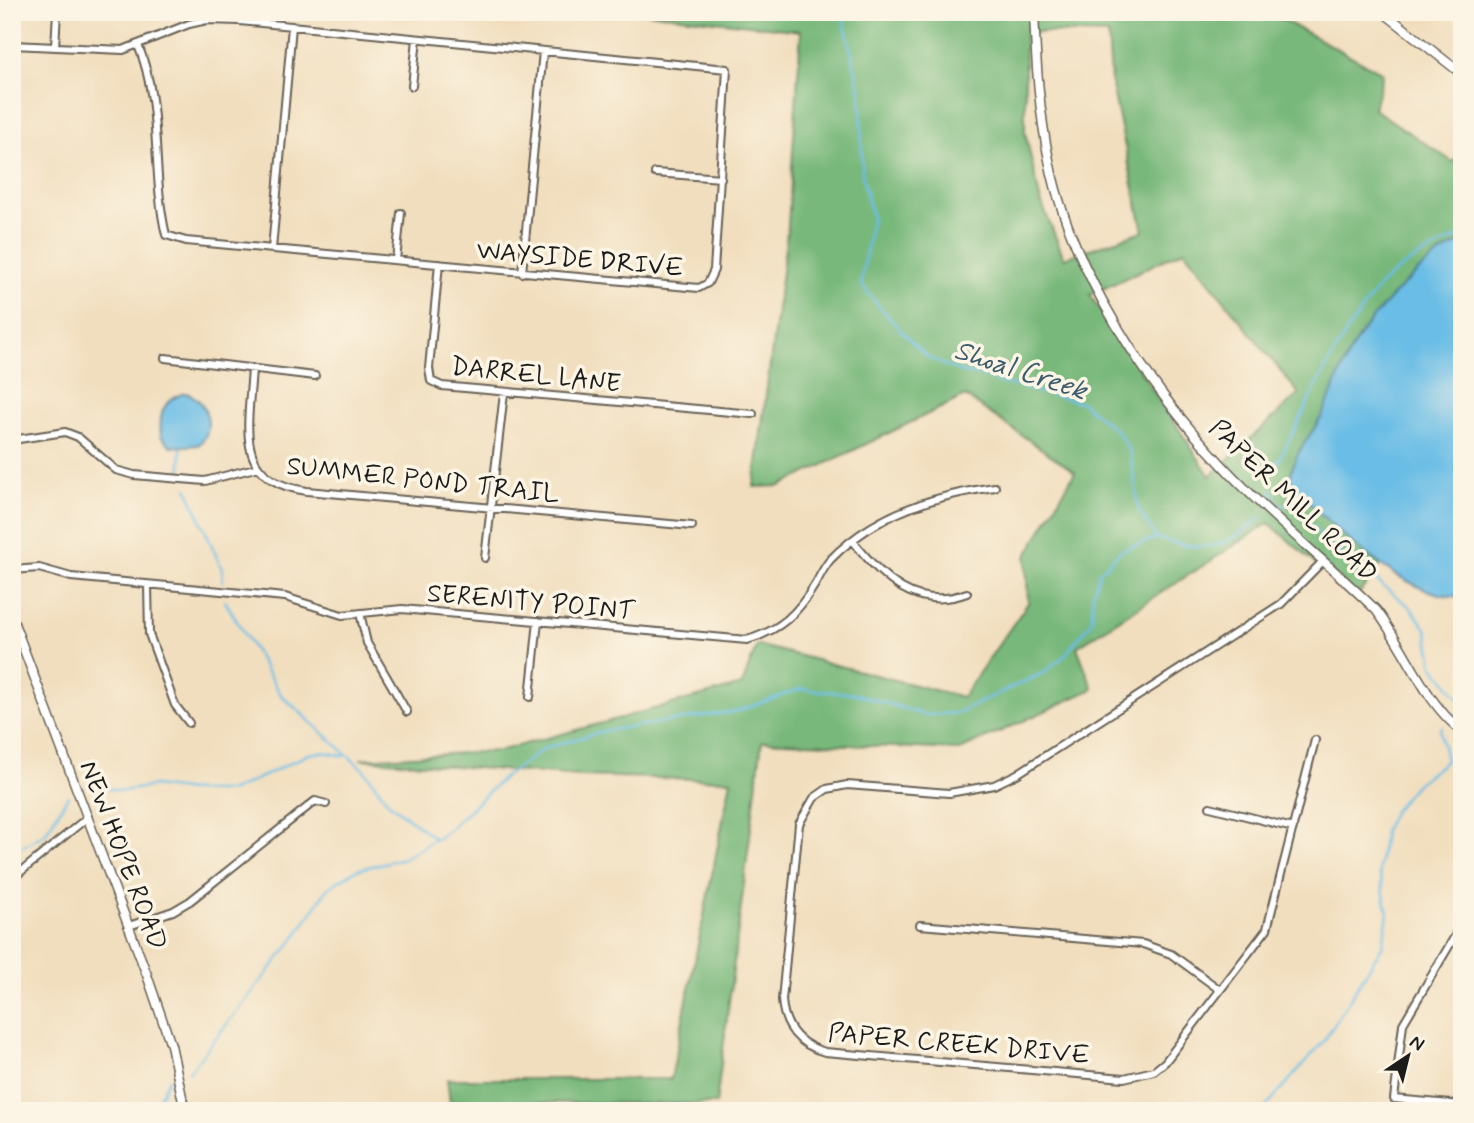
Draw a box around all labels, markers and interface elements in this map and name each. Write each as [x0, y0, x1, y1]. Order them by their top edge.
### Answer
street label: WAYSIDE DRIVE [475, 234, 685, 286]
water label: Shoal Creek [949, 333, 1093, 411]
street label: DARREL LANE [449, 350, 622, 402]
street label: PAPER MILL ROAD [1201, 412, 1384, 591]
street label: SUMMER POND TRAIL [285, 450, 561, 512]
street label: SERENITY POINT [426, 577, 637, 629]
street label: NEW HOPE ROAD [70, 756, 174, 955]
street label: PAPER CREEK DRIVE [827, 1017, 1091, 1073]
north arrow [1372, 1021, 1442, 1092]
text: N [1405, 1029, 1429, 1057]

